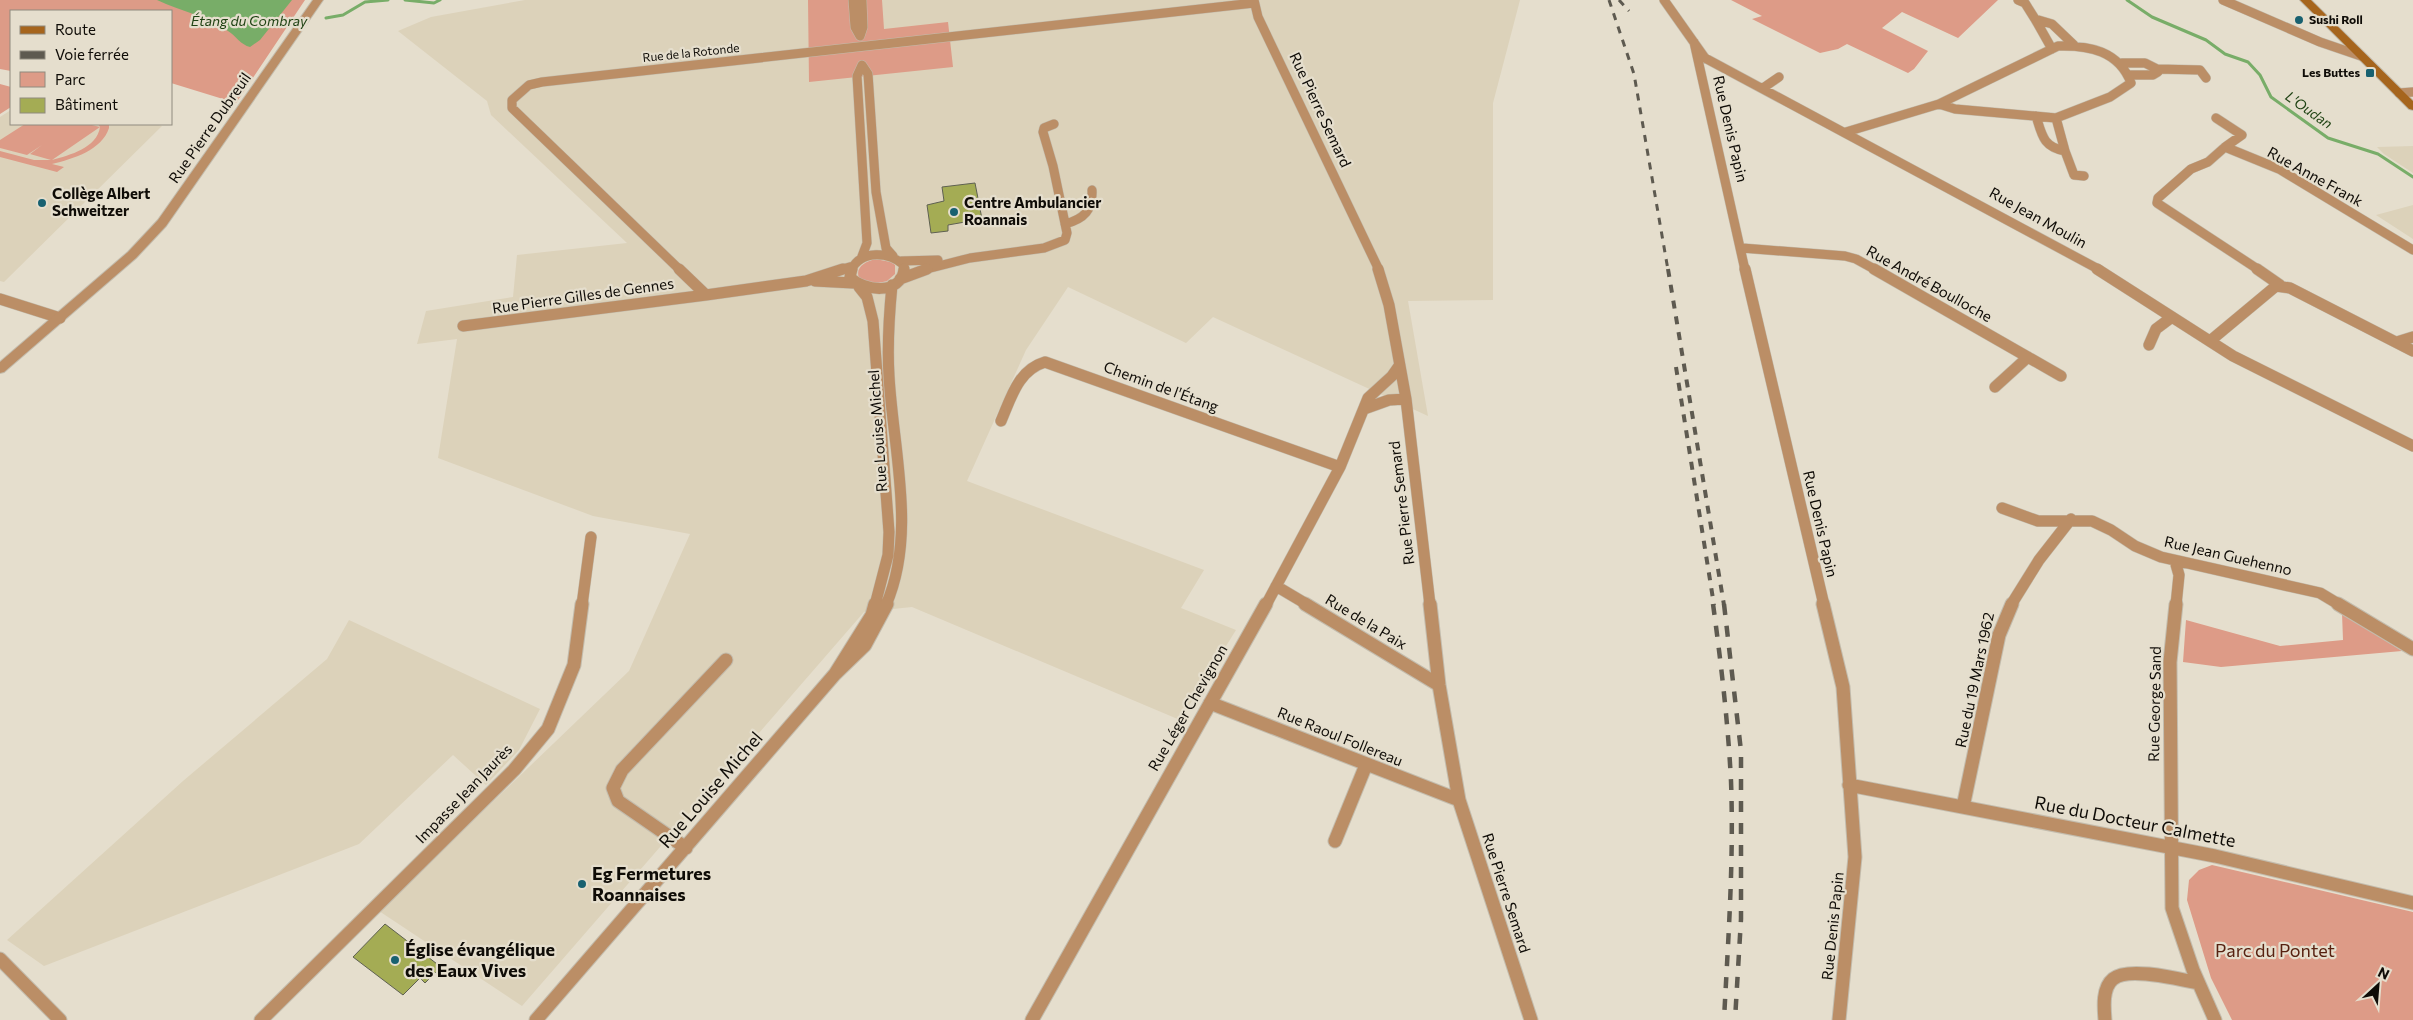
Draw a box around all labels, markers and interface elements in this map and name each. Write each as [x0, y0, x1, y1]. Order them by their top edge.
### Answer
legend [10, 10, 172, 125]
water label: Étang du Combray [191, 12, 308, 29]
place label: Sushi Roll [2309, 12, 2363, 26]
marker: Sushi Roll [2293, 14, 2305, 26]
text: Route [55, 20, 96, 38]
street label: Rue de la Rotonde [642, 40, 740, 64]
text: Voie ferrée [55, 45, 129, 63]
street label: Rue Pierre Semard [1286, 49, 1355, 170]
place label: Les Buttes [2302, 65, 2360, 79]
marker: Les Buttes [2364, 67, 2376, 79]
street label: Rue Pierre Dubreuil [164, 69, 254, 186]
text: Parc [55, 70, 85, 88]
street label: Rue Denis Papin [1710, 74, 1752, 184]
water label: L'Oudan [2282, 87, 2336, 132]
text: Bâtiment [55, 95, 118, 113]
street label: Rue Anne Frank [2265, 142, 2366, 210]
street label: Rue Jean Moulin [1987, 183, 2090, 251]
place label: Collège Albert Schweitzer [52, 184, 150, 219]
place label: Centre Ambulancier Roannais [964, 193, 1101, 228]
marker: Collège Albert Schweitzer [36, 197, 48, 209]
marker: Centre Ambulancier Roannais [948, 206, 960, 218]
street label: Rue André Boulloche [1864, 241, 1995, 325]
street label: Rue Pierre Gilles de Gennes [491, 273, 675, 317]
street label: Chemin de l'Étang [1101, 356, 1222, 415]
street label: Rue Louise Michel [864, 369, 890, 493]
street label: Rue Pierre Semard [1384, 440, 1418, 566]
street label: Rue Denis Papin [1800, 469, 1842, 579]
street label: Rue Jean Guehenno [2163, 532, 2294, 578]
street label: Rue de la Paix [1322, 590, 1411, 653]
street label: Rue du 19 Mars 1962 [1951, 611, 1997, 749]
street label: Rue Léger Chevignon [1144, 641, 1231, 774]
street label: Rue George Sand [2144, 646, 2164, 762]
street label: Rue Raoul Follereau [1275, 703, 1406, 769]
street label: Rue Louise Michel [654, 727, 767, 852]
street label: Impasse Jean Jaurès [411, 740, 515, 847]
street label: Rue du Docteur Calmette [2033, 791, 2238, 851]
street label: Rue Pierre Semard [1479, 831, 1535, 955]
place label: Eg Fermetures Roannaises [592, 862, 711, 905]
street label: Rue Denis Papin [1817, 871, 1847, 981]
marker: Eg Fermetures Roannaises [576, 878, 588, 890]
place label: Église évangélique des Eaux Vives [405, 938, 555, 981]
park label: Parc du Pontet [2215, 939, 2335, 961]
marker: Église évangélique des Eaux Vives [389, 954, 401, 966]
north arrow [2353, 960, 2403, 1010]
text: N [2375, 963, 2392, 983]

